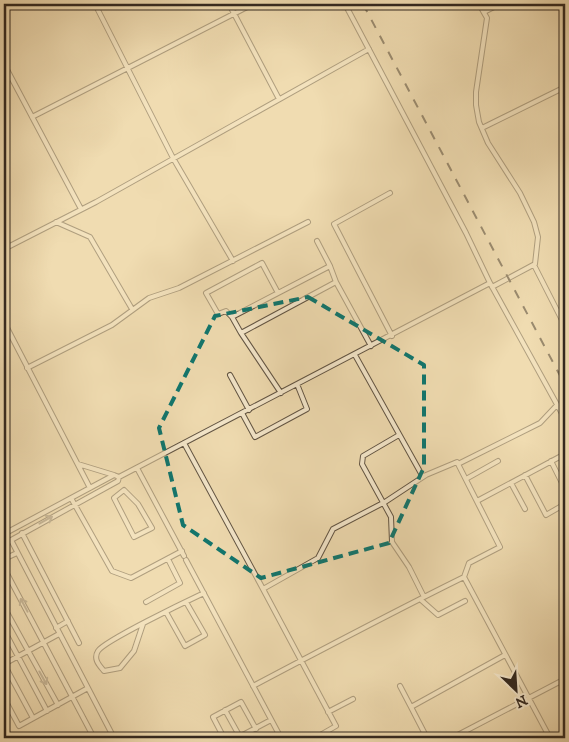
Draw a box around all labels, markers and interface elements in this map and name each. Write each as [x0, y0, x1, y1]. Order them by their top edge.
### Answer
one-way arrow [39, 515, 54, 525]
one-way arrow [19, 598, 29, 613]
north arrow [492, 664, 542, 714]
one-way arrow [38, 670, 48, 685]
text: N [512, 690, 530, 712]

